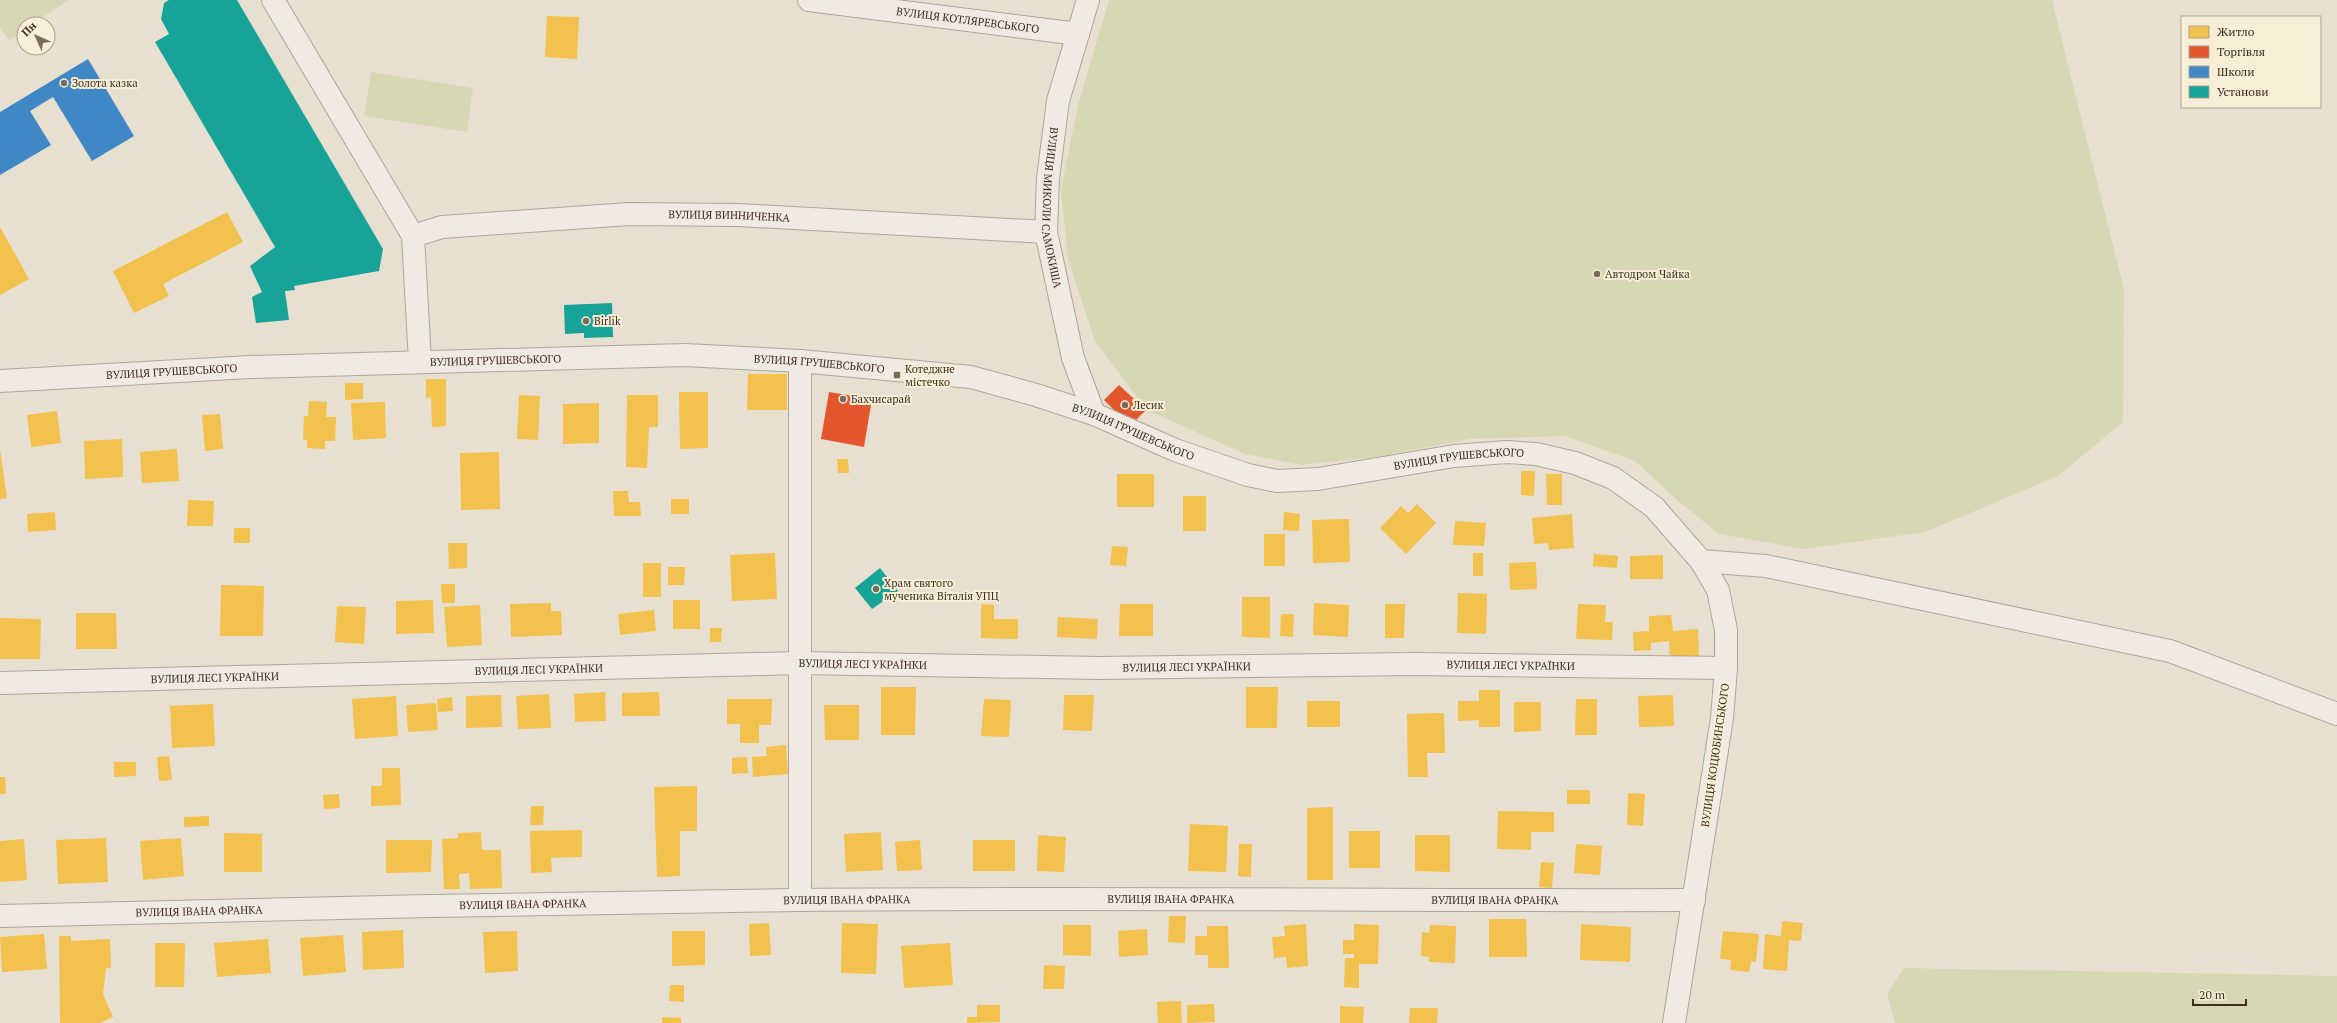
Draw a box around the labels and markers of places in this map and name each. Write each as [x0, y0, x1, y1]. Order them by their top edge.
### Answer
place label: Золота казка [72, 76, 138, 90]
marker: Золота казка [59, 78, 69, 88]
place label: Автодром Чайка [1605, 267, 1690, 281]
marker: Автодром Чайка [1592, 269, 1602, 279]
place label: Birlik [594, 314, 621, 328]
marker: Birlik [581, 316, 591, 326]
place label: Котеджне містечко [905, 362, 955, 389]
marker: Котеджне містечко [892, 370, 902, 380]
place label: Бахчисарай [851, 392, 911, 406]
marker: Бахчисарай [838, 394, 848, 404]
place label: Лесик [1132, 398, 1164, 412]
marker: Лесик [1120, 400, 1130, 410]
place label: Храм святого мученика Віталія УПЦ [884, 576, 999, 603]
marker: Храм святого мученика Віталія УПЦ [871, 584, 881, 594]

